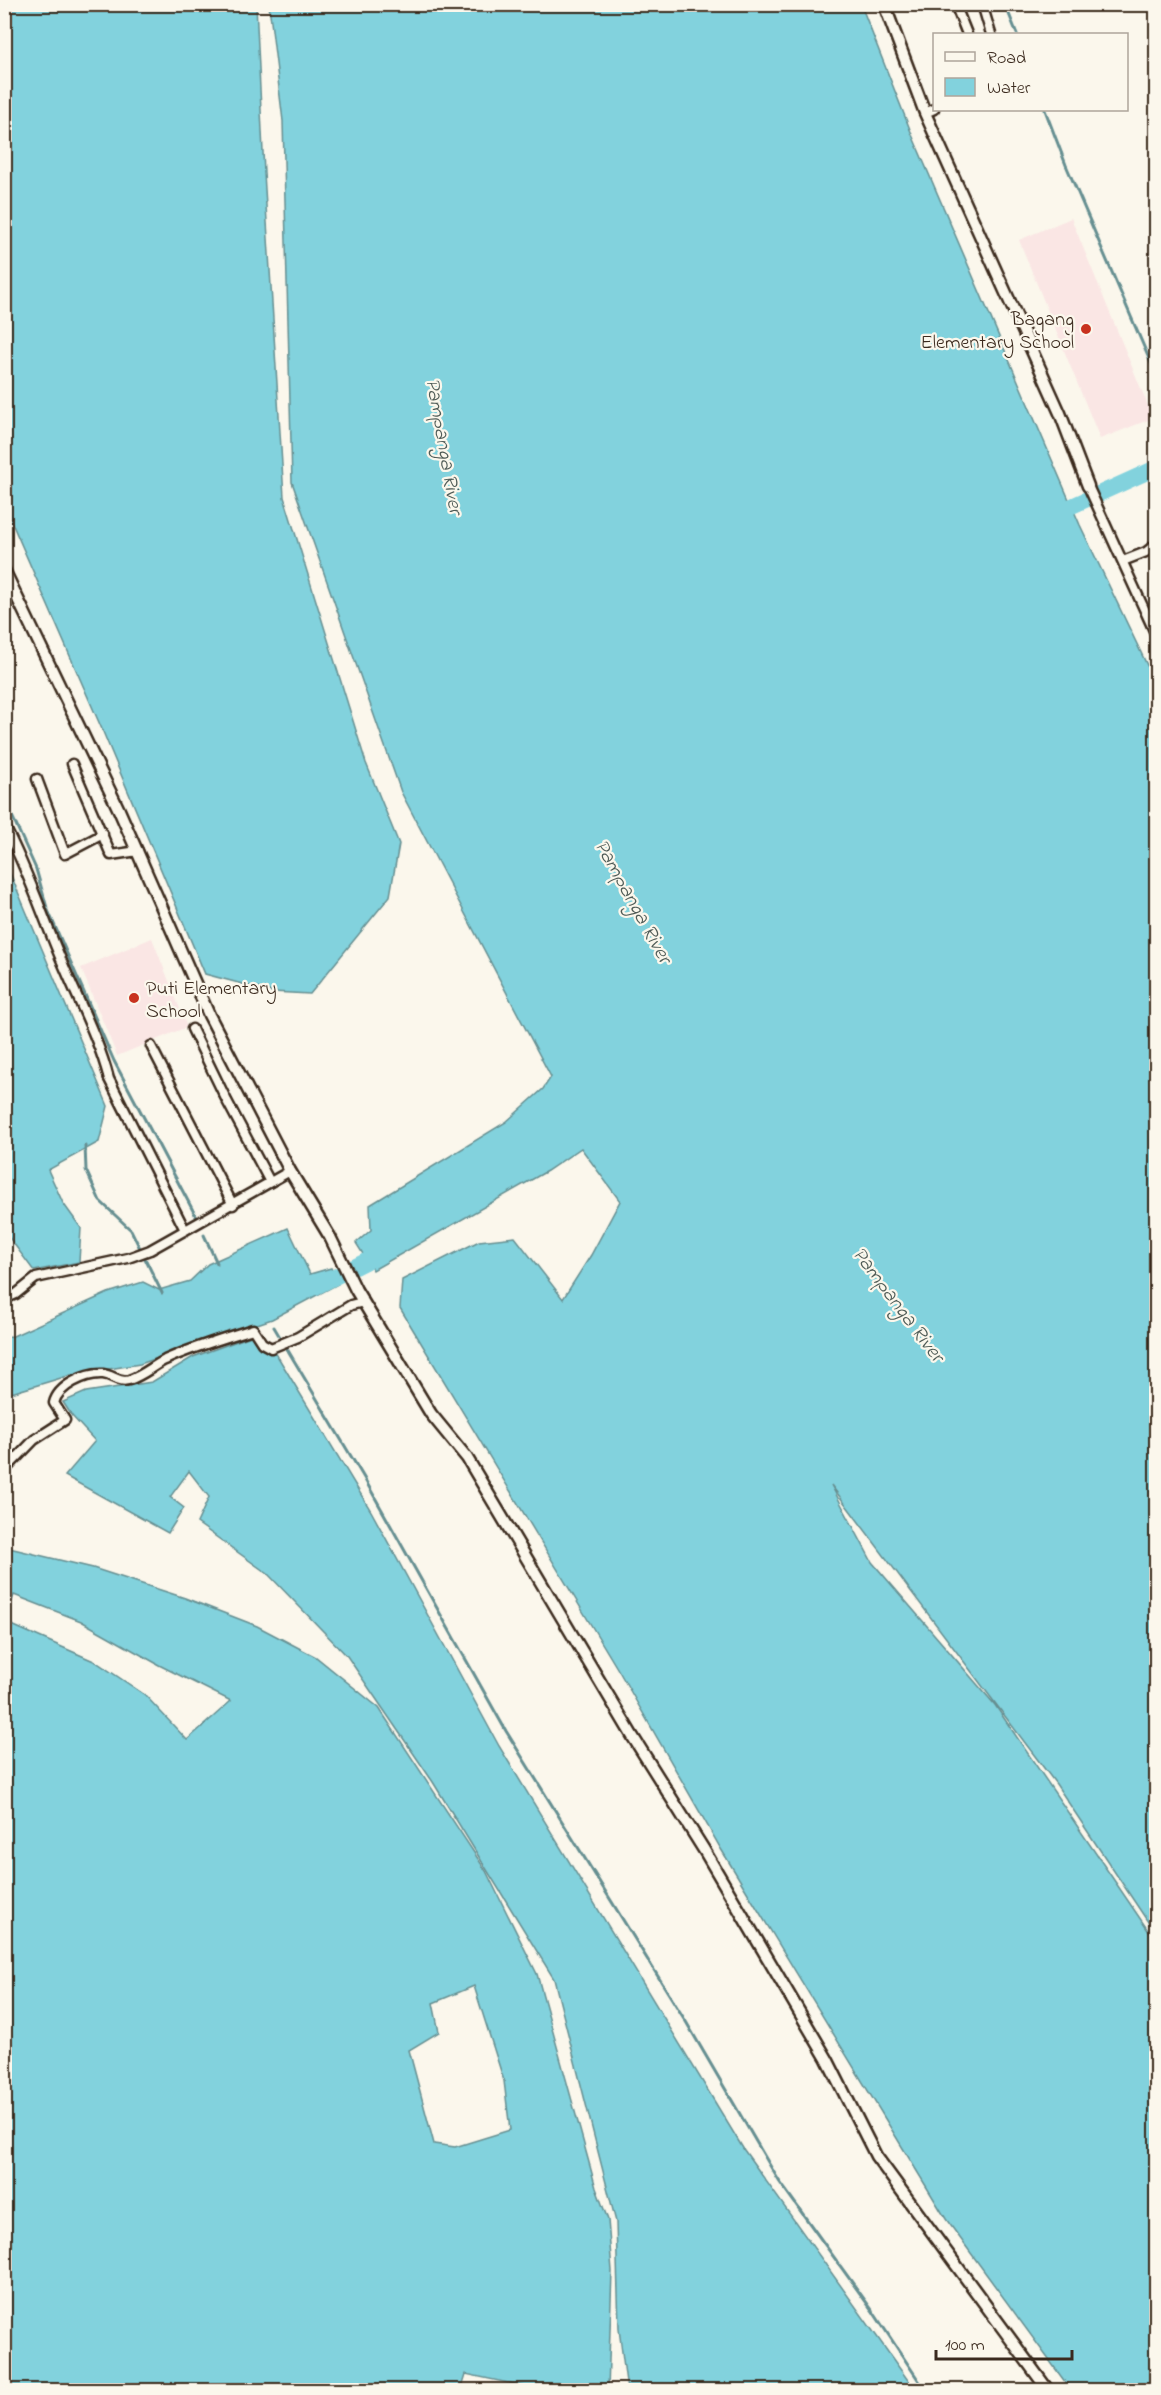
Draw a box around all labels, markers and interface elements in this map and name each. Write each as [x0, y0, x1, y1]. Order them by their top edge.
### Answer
legend [933, 33, 1128, 111]
text: Road [987, 46, 1026, 72]
text: Water [987, 76, 1031, 102]
place label: Bagang Elementary School [921, 306, 1074, 358]
marker: Bagang Elementary School [1079, 322, 1093, 336]
water label: Pampanga River [415, 376, 470, 519]
water label: Pampanga River [585, 834, 680, 972]
place label: Puti Elementary School [146, 975, 277, 1027]
marker: Puti Elementary School [127, 991, 141, 1005]
water label: Pampanga River [843, 1241, 952, 1372]
scale bar [936, 2323, 1072, 2361]
text: 100 m [945, 2333, 985, 2359]

